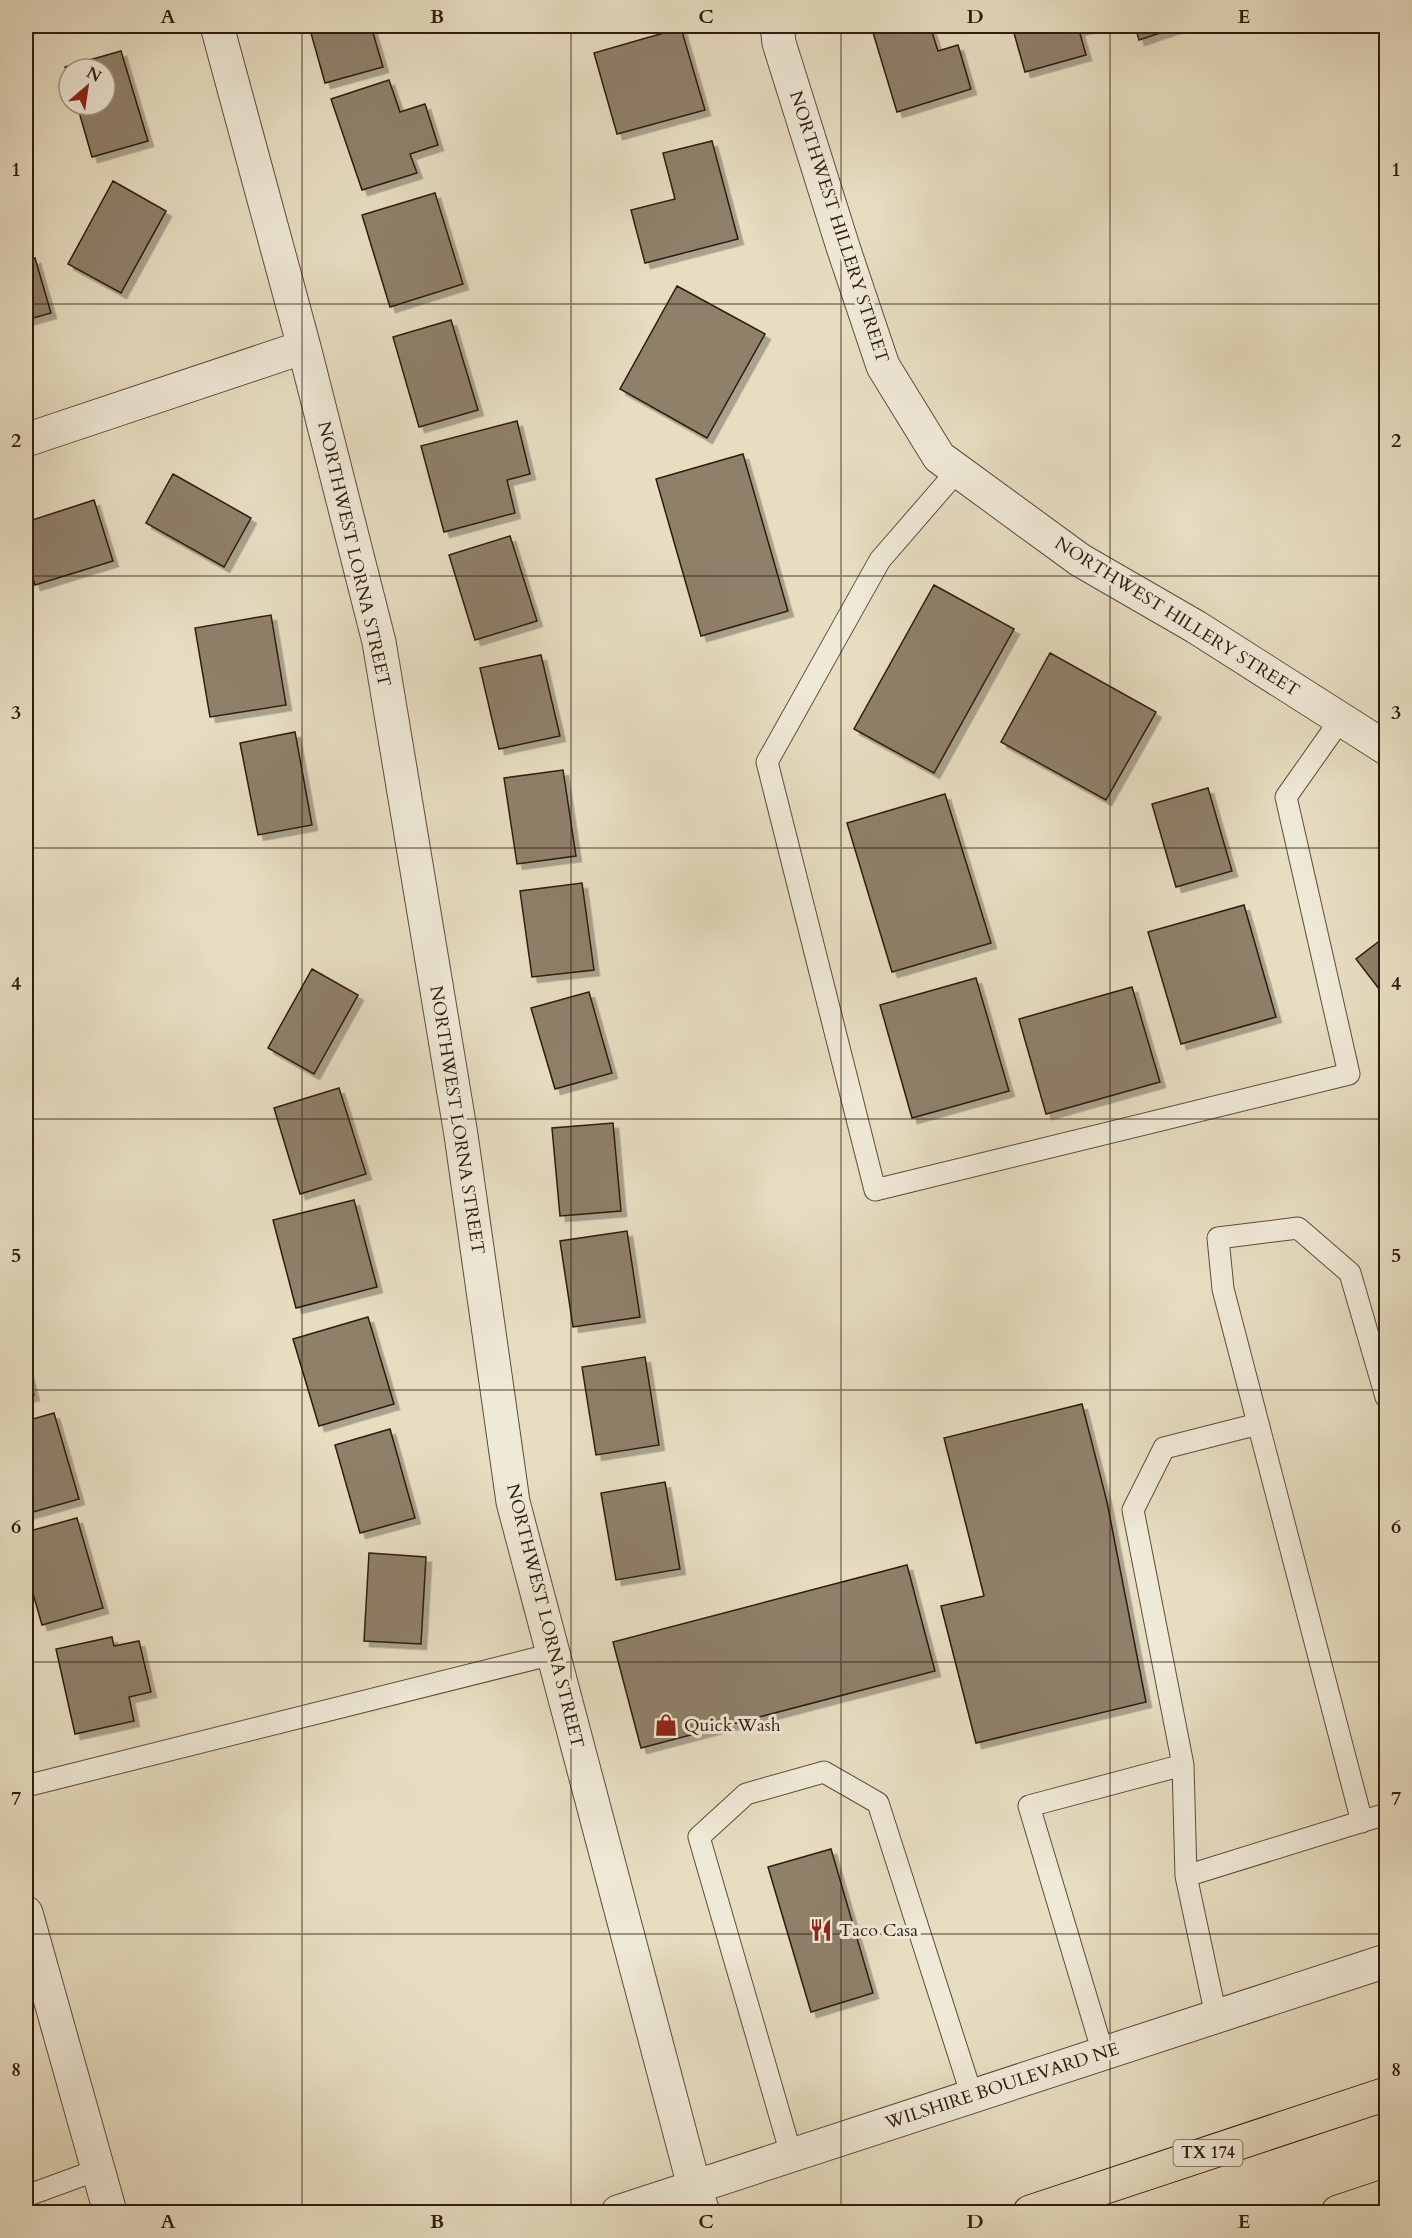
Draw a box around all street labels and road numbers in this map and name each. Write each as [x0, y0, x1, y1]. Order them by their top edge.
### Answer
street label: NORTHWEST HILLERY STREET [783, 88, 895, 366]
street label: NORTHWEST LORNA STREET [311, 419, 397, 689]
street label: NORTHWEST HILLERY STREET [1050, 531, 1304, 703]
street label: NORTHWEST LORNA STREET [423, 984, 491, 1256]
street label: NORTHWEST LORNA STREET [500, 1481, 590, 1751]
street label: WILSHIRE BOULEVARD NE [881, 2036, 1122, 2136]
road number: TX 174 [1174, 2140, 1242, 2166]

